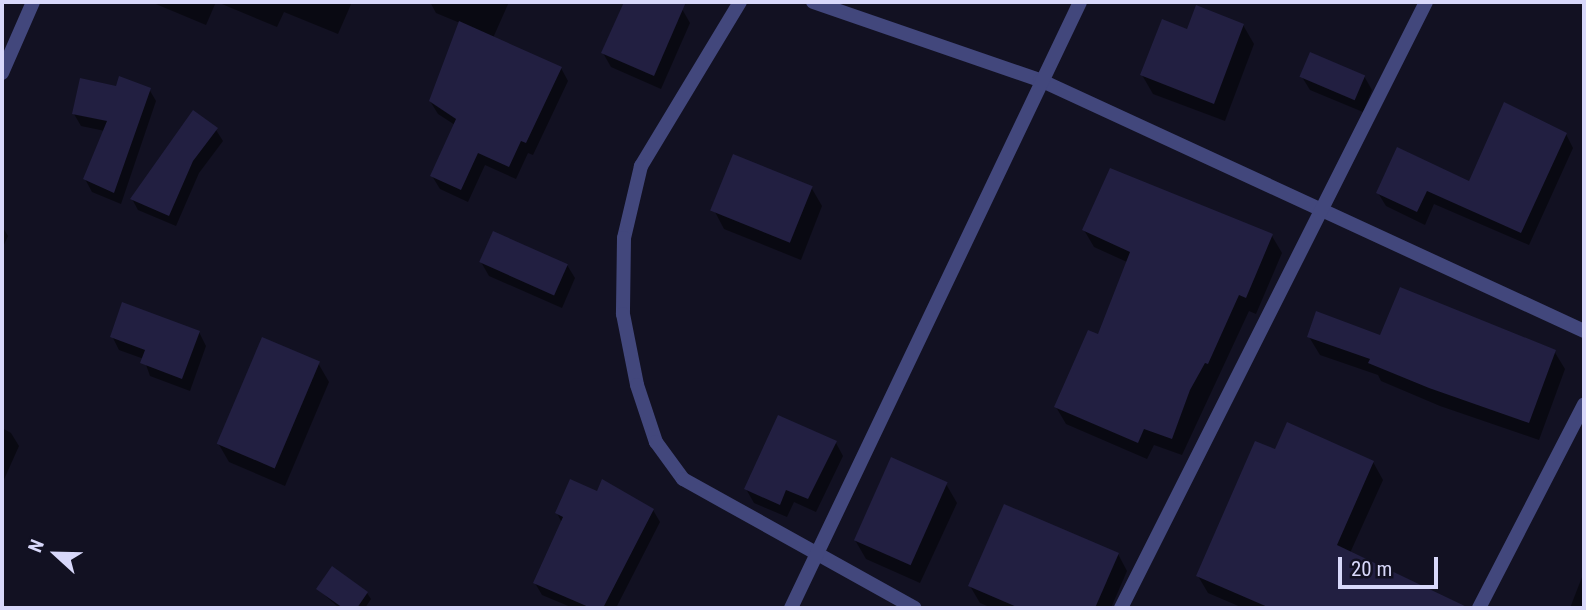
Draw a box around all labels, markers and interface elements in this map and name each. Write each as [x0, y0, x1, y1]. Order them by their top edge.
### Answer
north arrow [21, 519, 91, 589]
text: N [23, 536, 49, 556]
scale bar [1341, 544, 1441, 588]
text: 20 m [1351, 557, 1392, 581]

